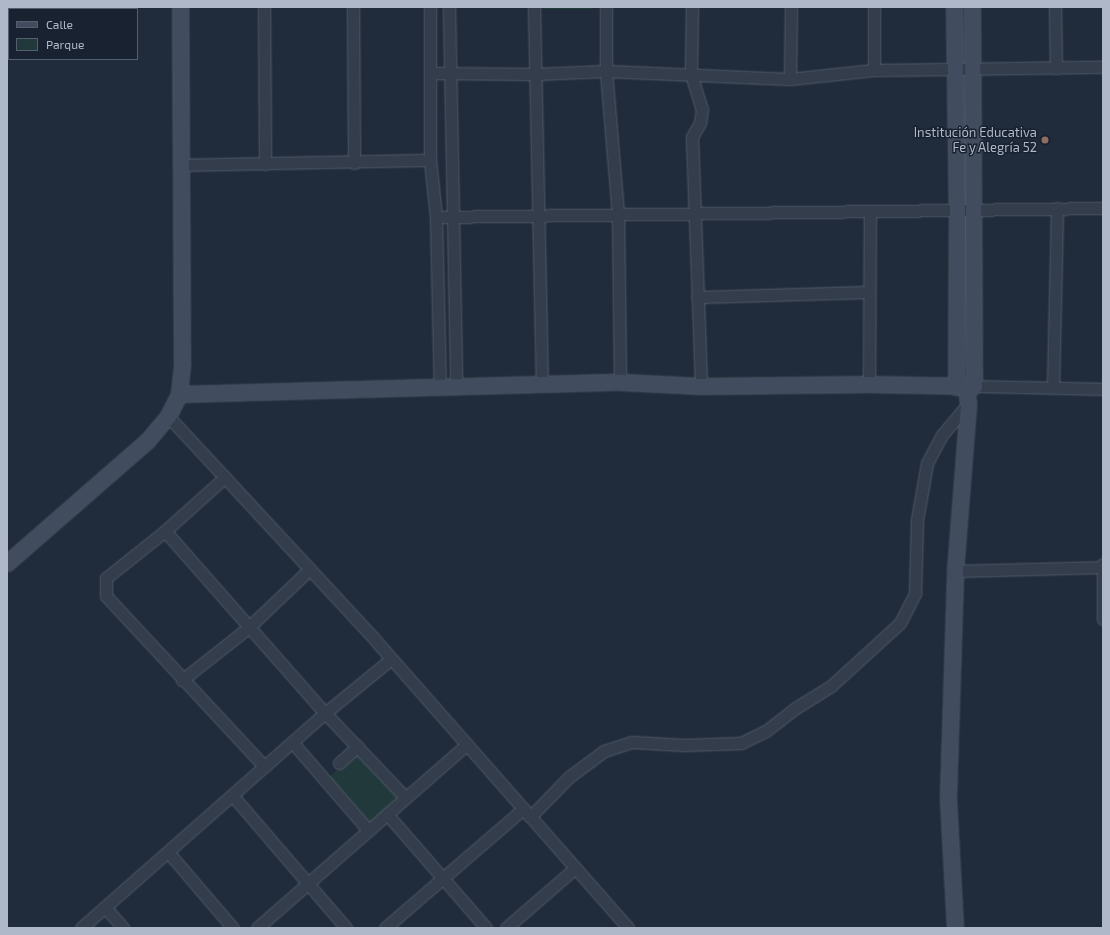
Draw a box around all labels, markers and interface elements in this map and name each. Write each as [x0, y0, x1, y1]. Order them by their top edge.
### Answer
legend [8, 8, 138, 60]
text: Calle [46, 17, 73, 31]
text: Parque [46, 37, 84, 51]
place label: Institución Educativa Fe y Alegría 52 [914, 125, 1037, 156]
marker: Institución Educativa Fe y Alegría 52 [1040, 135, 1050, 145]

